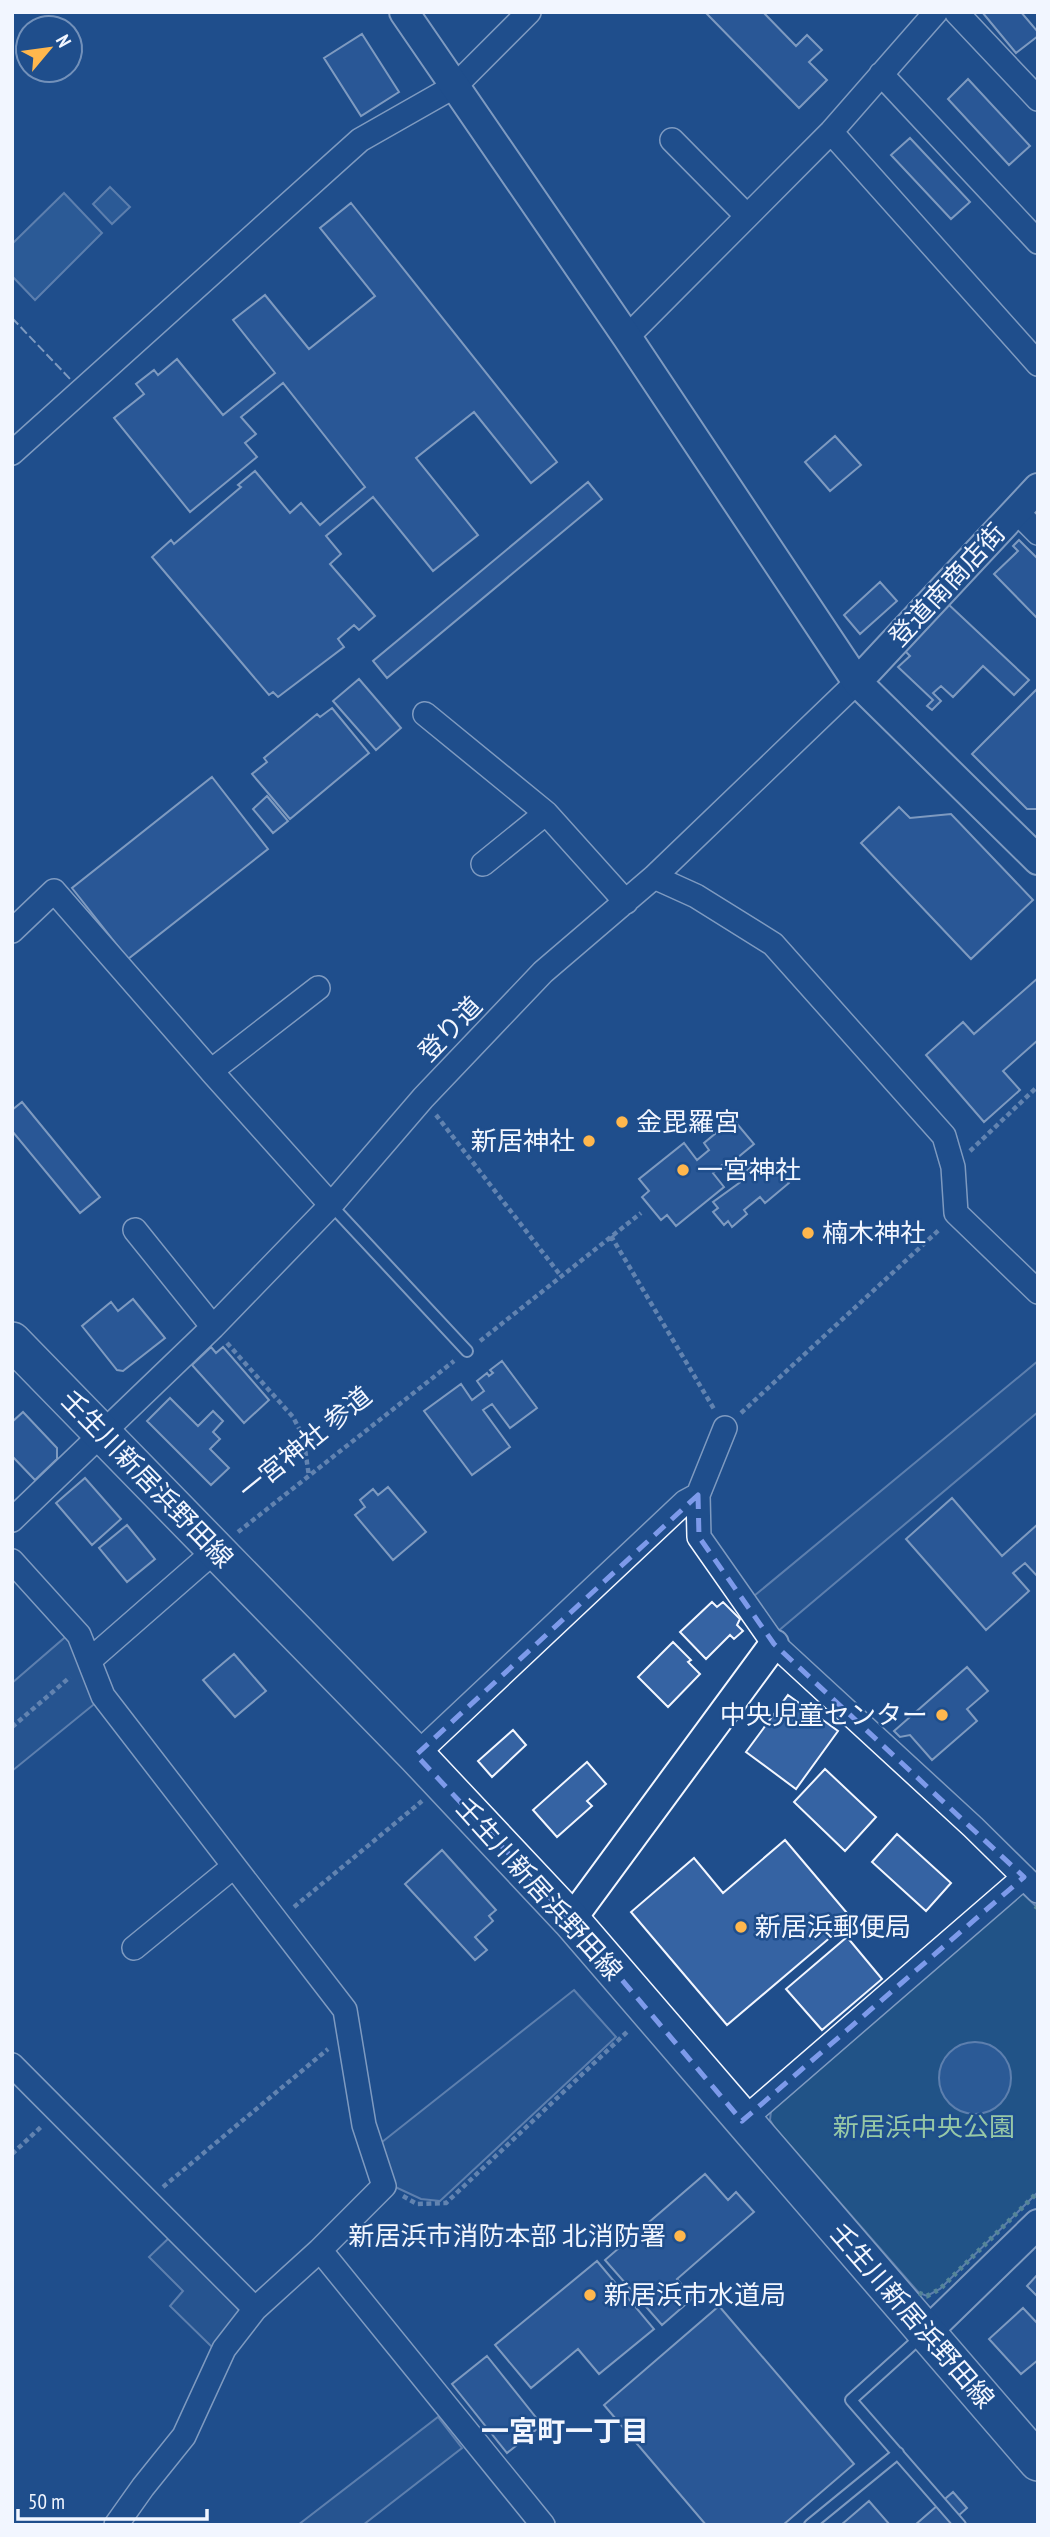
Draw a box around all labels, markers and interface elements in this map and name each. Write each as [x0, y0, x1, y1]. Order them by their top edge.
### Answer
north arrow [14, 14, 84, 84]
text: N [51, 30, 77, 51]
street label: 登道南商店街 [881, 516, 1012, 653]
street label: 登り道 [411, 989, 489, 1068]
place label: 金毘羅宮 [636, 1105, 740, 1138]
marker: 金毘羅宮 [614, 1114, 630, 1130]
place label: 新居神社 [471, 1124, 575, 1157]
marker: 新居神社 [581, 1133, 597, 1149]
place label: 一宮神社 [697, 1153, 801, 1186]
marker: 一宮神社 [675, 1162, 691, 1178]
place label: 楠木神社 [822, 1216, 926, 1249]
marker: 楠木神社 [800, 1225, 816, 1241]
street label: 一宮神社 参道 [232, 1379, 378, 1506]
street label: 壬生川新居浜野田線 [54, 1383, 241, 1574]
place label: 中央児童センター [720, 1698, 928, 1731]
marker: 中央児童センター [934, 1707, 950, 1723]
street label: 壬生川新居浜野田線 [449, 1791, 630, 1987]
place label: 新居浜郵便局 [755, 1910, 911, 1943]
marker: 新居浜郵便局 [733, 1919, 749, 1935]
park label: 新居浜中央公園 [833, 2110, 1015, 2143]
street label: 壬生川新居浜野田線 [823, 2217, 1002, 2415]
place label: 新居浜市消防本部 北消防署 [348, 2219, 666, 2252]
marker: 新居浜市消防本部 北消防署 [672, 2228, 688, 2244]
place label: 新居浜市水道局 [604, 2278, 786, 2311]
marker: 新居浜市水道局 [582, 2287, 598, 2303]
district label: 一宮町一丁目 [481, 2412, 649, 2449]
scale bar [18, 2478, 206, 2522]
text: 50 m [28, 2488, 65, 2515]

